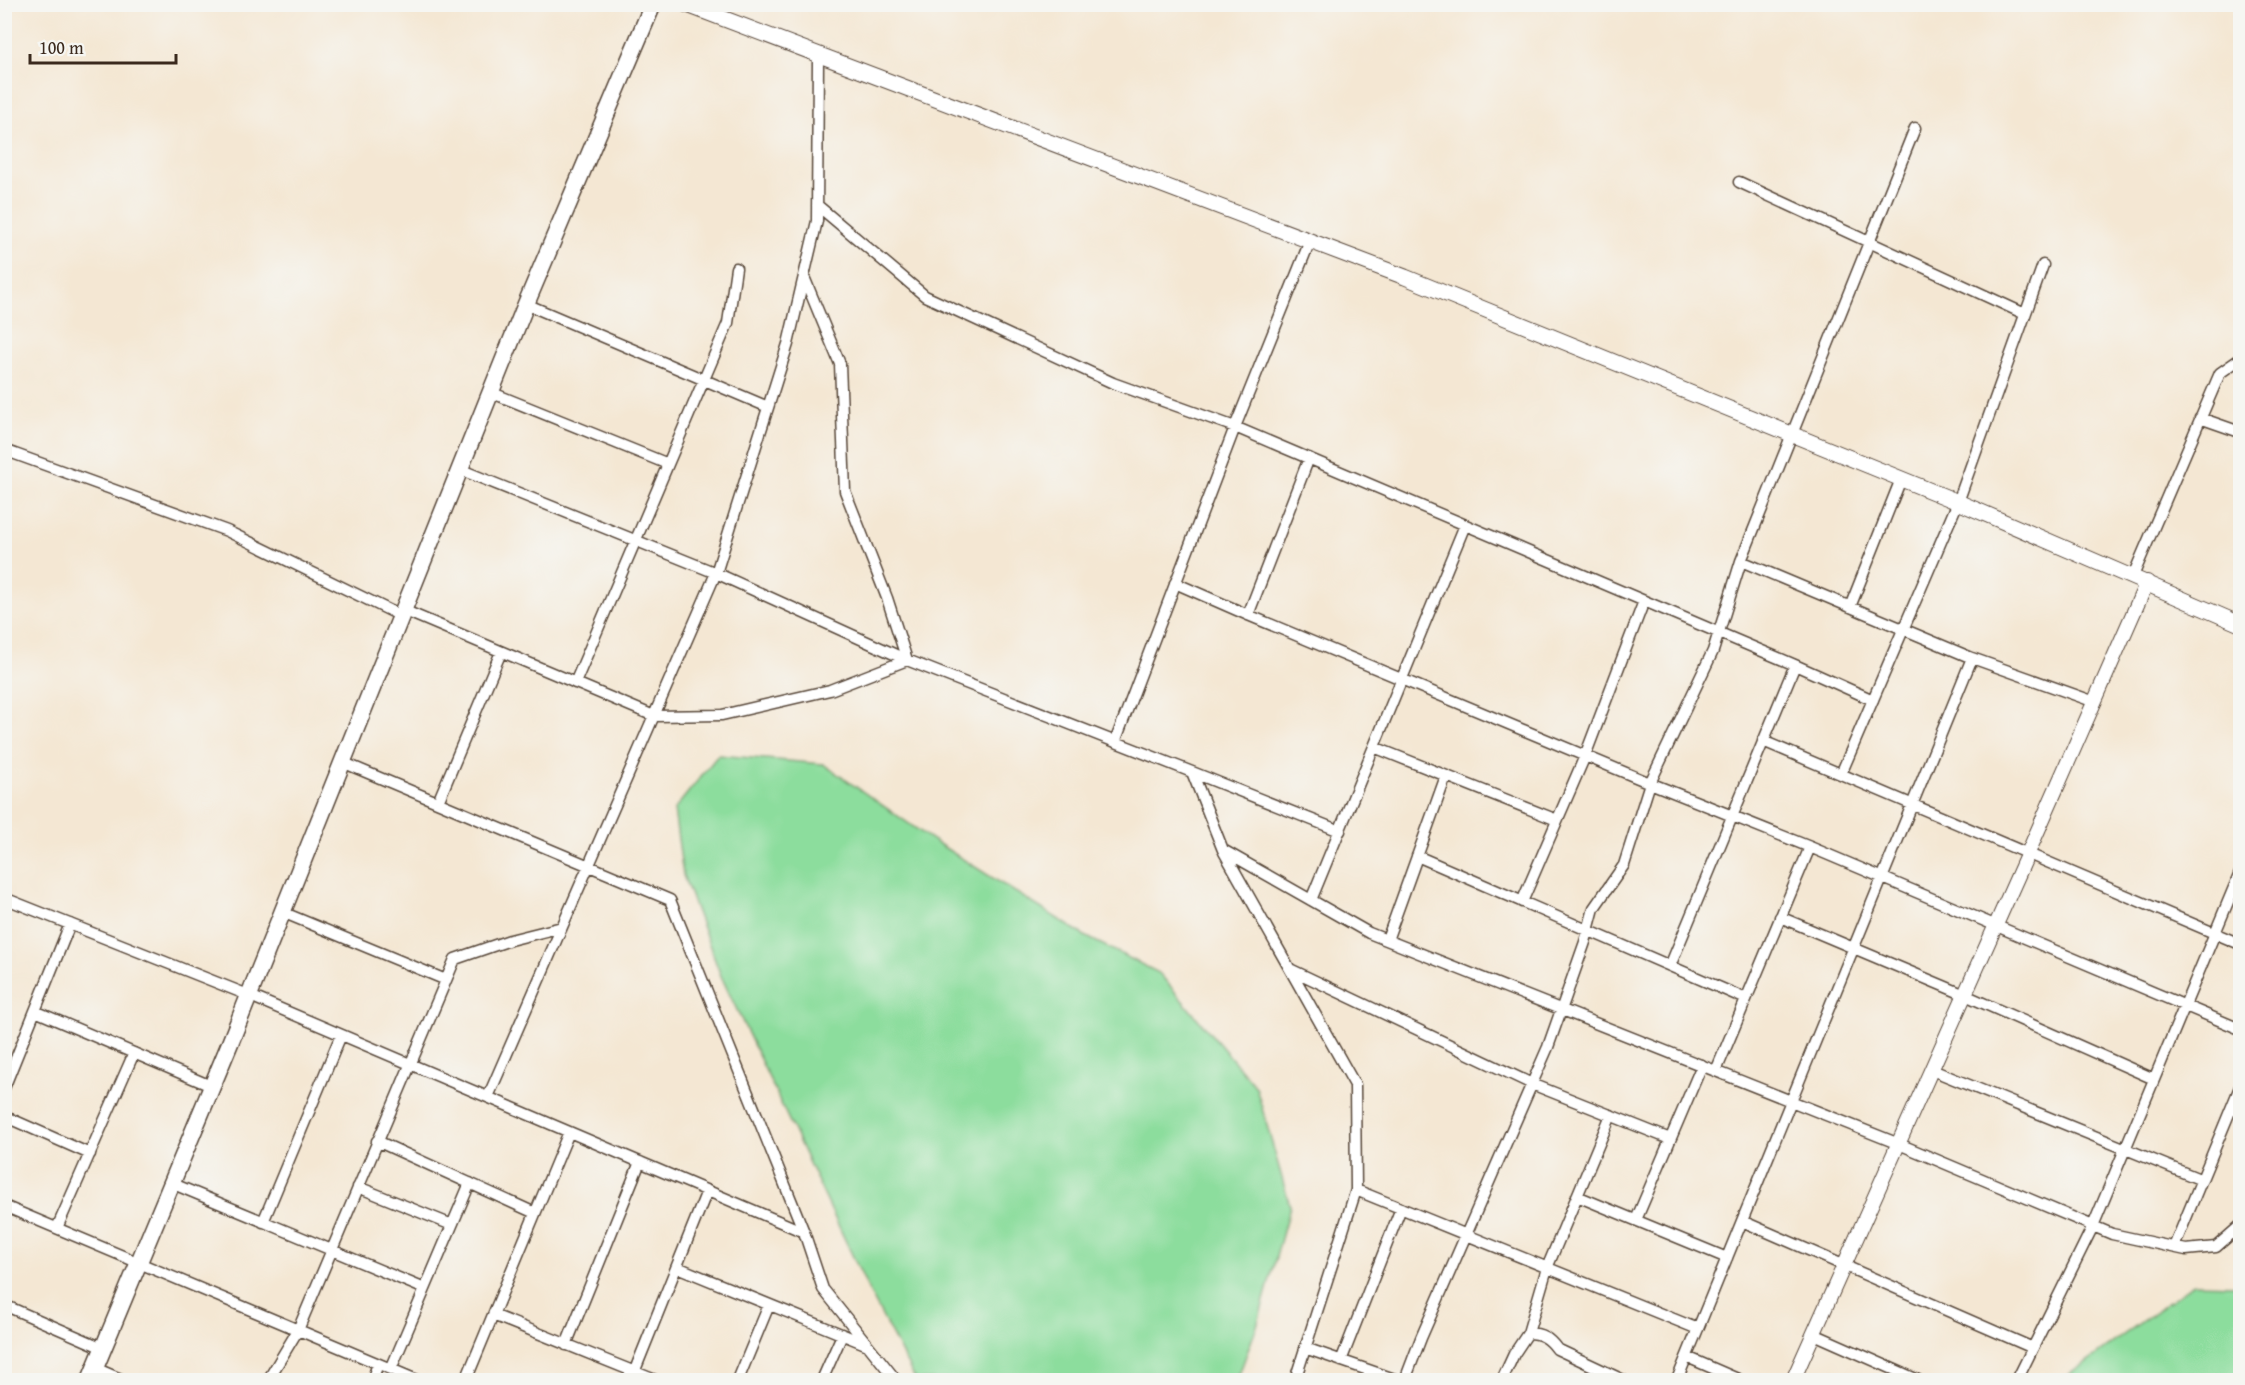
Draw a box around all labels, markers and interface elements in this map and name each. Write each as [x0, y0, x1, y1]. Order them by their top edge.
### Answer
scale bar [30, 27, 176, 65]
text: 100 m [39, 34, 84, 61]

